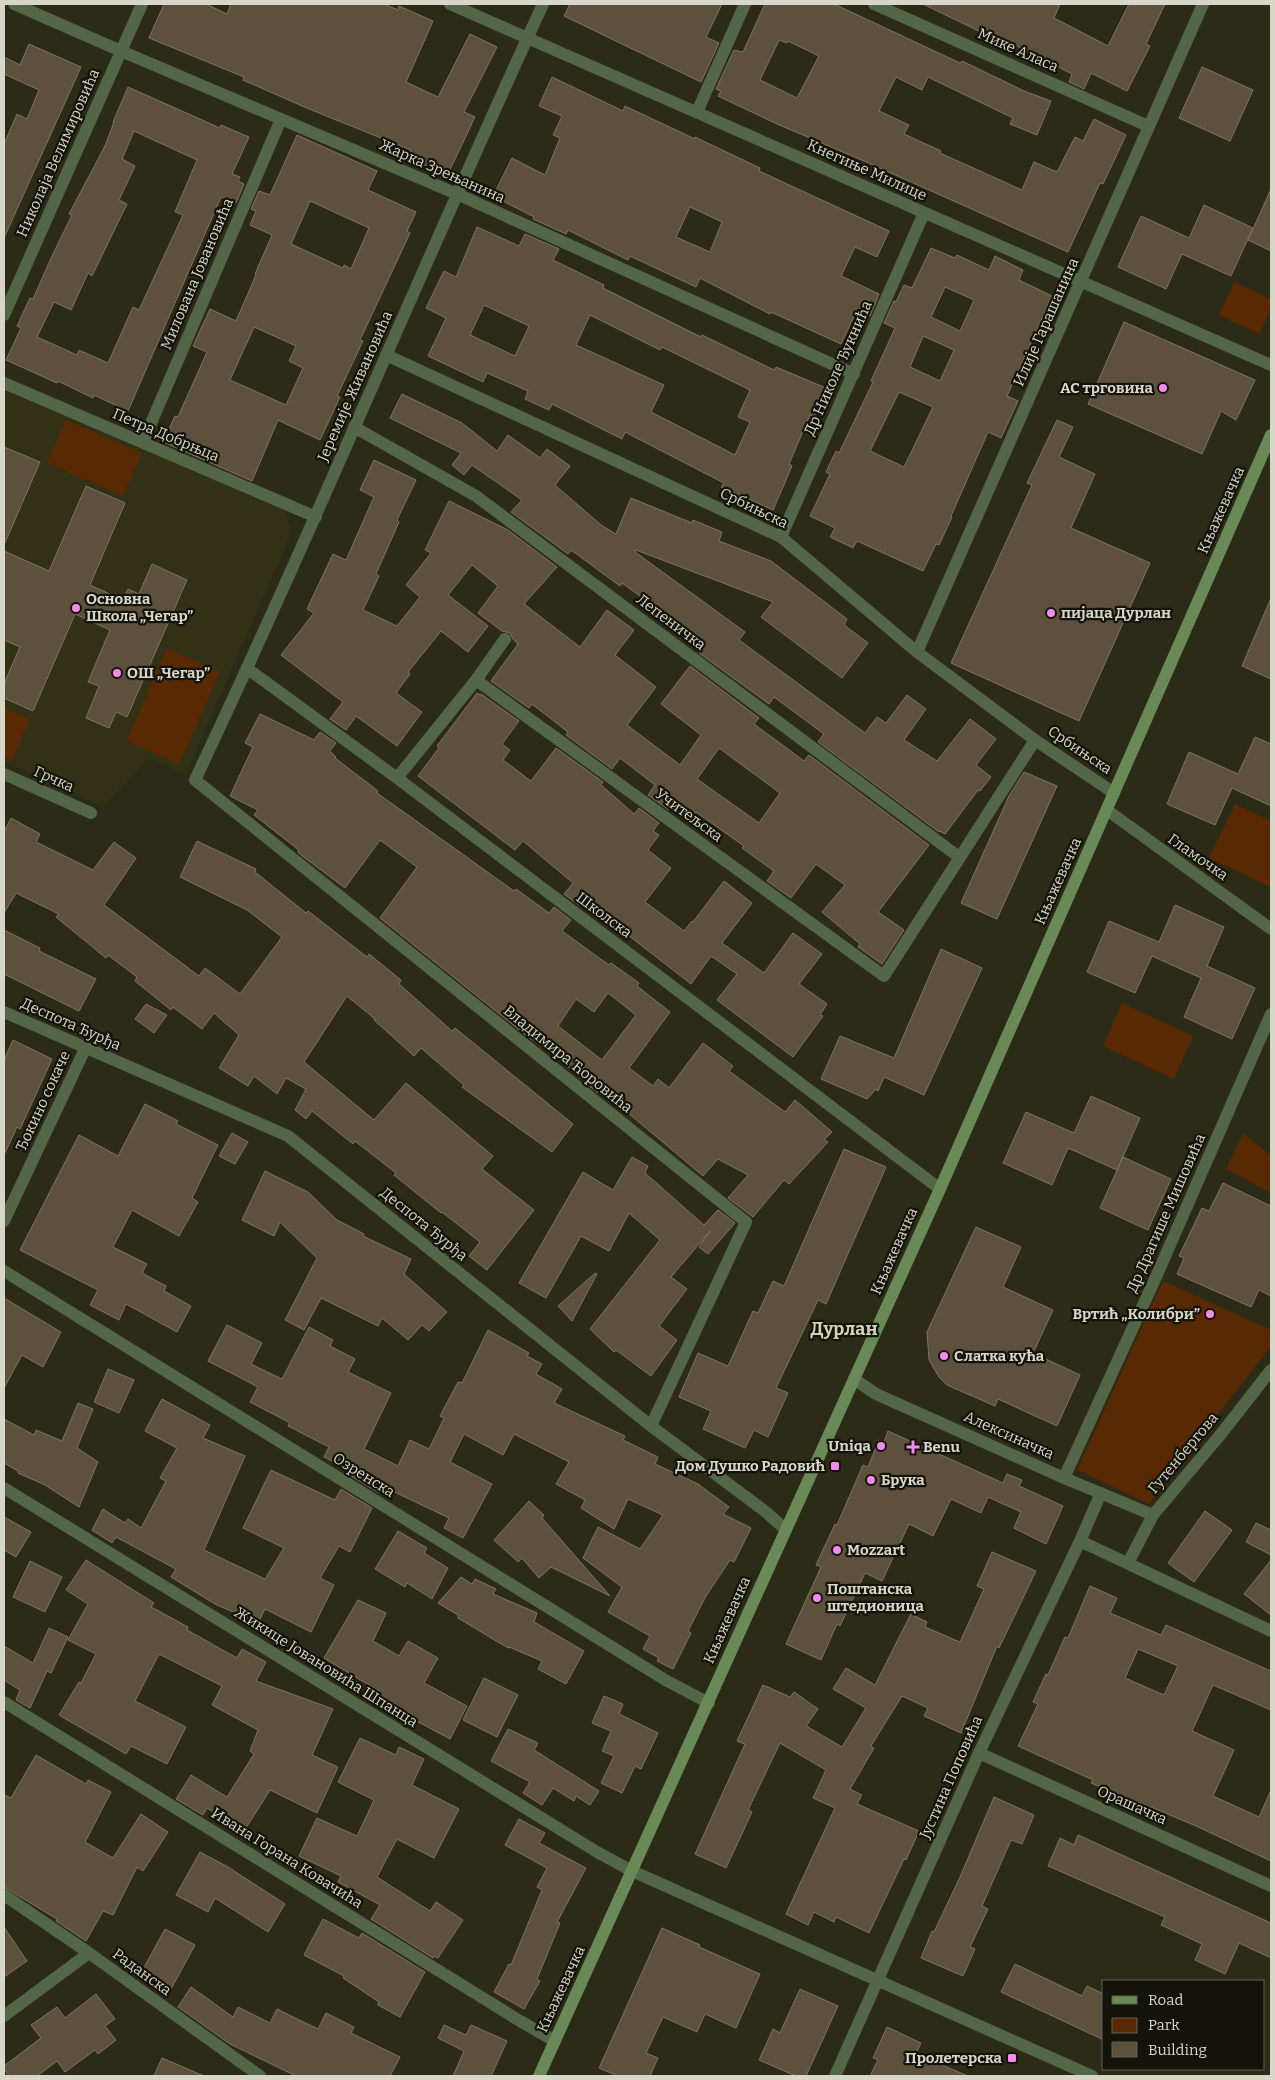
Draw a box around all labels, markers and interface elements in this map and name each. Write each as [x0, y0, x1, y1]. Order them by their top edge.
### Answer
street label: Мике Аласа [975, 24, 1061, 76]
street label: Николаја Велимировића [13, 66, 103, 240]
street label: Жарка Зрењанина [376, 135, 508, 207]
street label: Кнегиње Милице [804, 136, 930, 204]
street label: Милована Јовановића [157, 195, 237, 353]
street label: Илије Гарашанина [1010, 255, 1082, 389]
street label: Др Николе Ђукнића [800, 298, 876, 438]
street label: Јеремије Живановића [313, 308, 396, 465]
place label: АС трговина [1060, 379, 1154, 397]
marker: АС трговина [1157, 382, 1169, 394]
street label: Петра Добрњца [110, 404, 222, 466]
street label: Књажевачка [1194, 464, 1248, 556]
street label: Србињска [717, 484, 791, 532]
place label: Основна Школа „Чегар” [86, 590, 193, 625]
street label: Лепеничка [633, 590, 709, 654]
marker: Основна Школа „Чегар” [70, 602, 82, 614]
place label: пијаца Дурлан [1061, 604, 1171, 622]
marker: пијаца Дурлан [1045, 607, 1057, 619]
place label: ОШ „Чегар” [127, 664, 210, 682]
marker: ОШ „Чегар” [111, 667, 123, 679]
street label: Србињска [1044, 722, 1116, 778]
street label: Грчка [31, 762, 77, 796]
street label: Учитељска [652, 785, 726, 845]
street label: Гламочка [1164, 830, 1232, 884]
street label: Књажевачка [1031, 835, 1085, 927]
street label: Школска [573, 888, 635, 942]
street label: Деспота Ђурђа [18, 994, 124, 1054]
street label: Владимира Ћоровића [500, 1001, 636, 1117]
street label: Ђокино сокаче [12, 1048, 74, 1154]
street label: Др Драгише Мишовића [1123, 1131, 1209, 1295]
street label: Деспота Ђурђа [377, 1183, 471, 1265]
street label: Књажевачка [867, 1205, 921, 1297]
place label: Вртић „Колибри” [1072, 1305, 1200, 1323]
marker: Вртић „Колибри” [1204, 1308, 1216, 1320]
district label: Дурлан [811, 1318, 877, 1340]
place label: Слатка кућа [954, 1347, 1045, 1365]
marker: Слатка кућа [938, 1350, 950, 1362]
street label: Алексиначка [961, 1407, 1057, 1463]
street label: Гутенбергова [1144, 1409, 1222, 1497]
place label: Uniqa [828, 1437, 872, 1455]
place label: Benu [923, 1438, 961, 1456]
marker: Uniqa [875, 1440, 887, 1452]
marker: Benu [907, 1441, 919, 1453]
street label: Озренска [330, 1449, 398, 1501]
place label: Дом Душко Радовић [675, 1457, 826, 1475]
marker: Дом Душко Радовић [829, 1460, 841, 1472]
place label: Брука [881, 1471, 925, 1489]
marker: Брука [865, 1474, 877, 1486]
place label: Mozzart [847, 1541, 905, 1559]
marker: Mozzart [831, 1544, 843, 1556]
street label: Књажевачка [700, 1574, 754, 1666]
place label: Поштанска штедионица [827, 1580, 925, 1615]
marker: Поштанска штедионица [811, 1592, 823, 1604]
street label: Жикице Јовановића Шпанца [231, 1603, 421, 1731]
street label: Јустина Поповића [915, 1713, 986, 1842]
street label: Орашачка [1094, 1782, 1170, 1828]
street label: Ивана Горана Ковачића [208, 1804, 366, 1912]
street label: Књажевачка [533, 1943, 589, 2035]
street label: Раданска [109, 1945, 175, 1999]
legend [1102, 1980, 1265, 2070]
text: Road [1148, 1991, 1183, 2009]
text: Park [1148, 2016, 1180, 2034]
text: Building [1148, 2041, 1207, 2059]
place label: Пролетерска [905, 2049, 1003, 2067]
marker: Пролетерска [1006, 2052, 1018, 2064]

